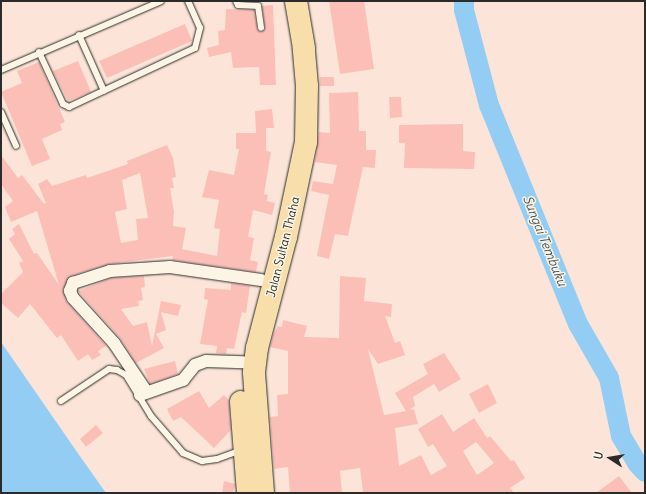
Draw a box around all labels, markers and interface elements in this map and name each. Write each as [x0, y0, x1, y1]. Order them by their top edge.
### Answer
water label: Sungai Tembuku [519, 193, 569, 289]
street label: Jalan Sultan Thaha [264, 195, 302, 299]
north arrow [590, 438, 630, 478]
text: U [591, 450, 606, 461]

